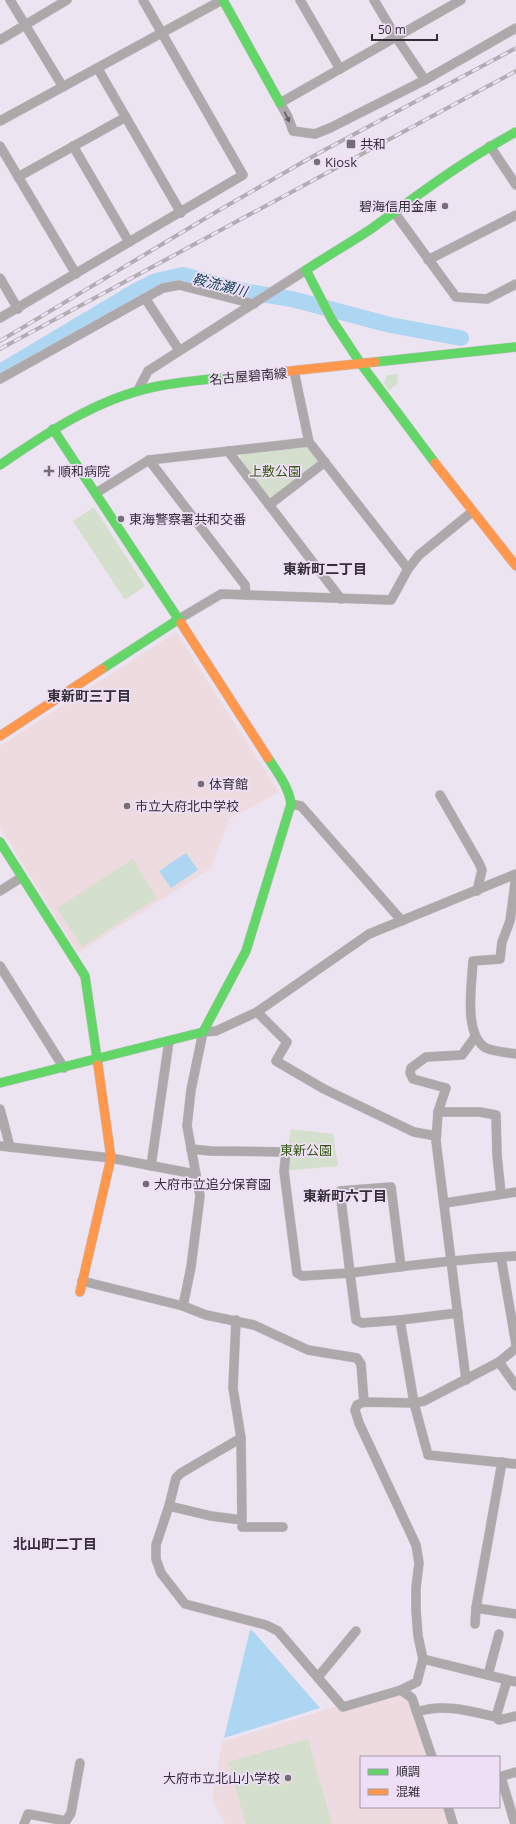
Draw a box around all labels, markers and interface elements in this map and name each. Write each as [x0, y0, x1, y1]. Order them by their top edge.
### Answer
scale bar [372, 16, 437, 42]
text: 50 m [378, 21, 406, 38]
one-way arrow [284, 111, 290, 123]
place label: 共和 [360, 135, 386, 153]
marker: 共和 [345, 138, 357, 150]
place label: Kiosk [325, 153, 357, 171]
marker: Kiosk [312, 157, 322, 167]
place label: 碧海信用金庫 [359, 197, 437, 215]
marker: 碧海信用金庫 [440, 201, 450, 211]
water label: 鞍流瀬川 [191, 269, 252, 301]
street label: 名古屋碧南線 [208, 364, 288, 388]
place label: 順和病院 [58, 462, 110, 480]
park label: 上敷公園 [249, 462, 301, 480]
marker: 順和病院 [43, 465, 55, 477]
place label: 東海警察署共和交番 [129, 510, 246, 528]
marker: 東海警察署共和交番 [116, 514, 126, 524]
district label: 東新町二丁目 [283, 559, 367, 578]
district label: 東新町三丁目 [47, 686, 131, 705]
place label: 体育館 [209, 775, 248, 793]
marker: 体育館 [196, 779, 206, 789]
place label: 市立大府北中学校 [135, 797, 239, 815]
marker: 市立大府北中学校 [122, 801, 132, 811]
park label: 東新公園 [280, 1141, 332, 1159]
place label: 大府市立追分保育園 [154, 1175, 271, 1193]
marker: 大府市立追分保育園 [141, 1179, 151, 1189]
district label: 東新町六丁目 [303, 1186, 387, 1205]
district label: 北山町二丁目 [13, 1534, 97, 1553]
legend [360, 1756, 500, 1808]
text: 順調 [396, 1763, 420, 1780]
place label: 大府市立北山小学校 [163, 1769, 280, 1787]
marker: 大府市立北山小学校 [283, 1773, 293, 1783]
text: 混雑 [396, 1783, 420, 1800]

